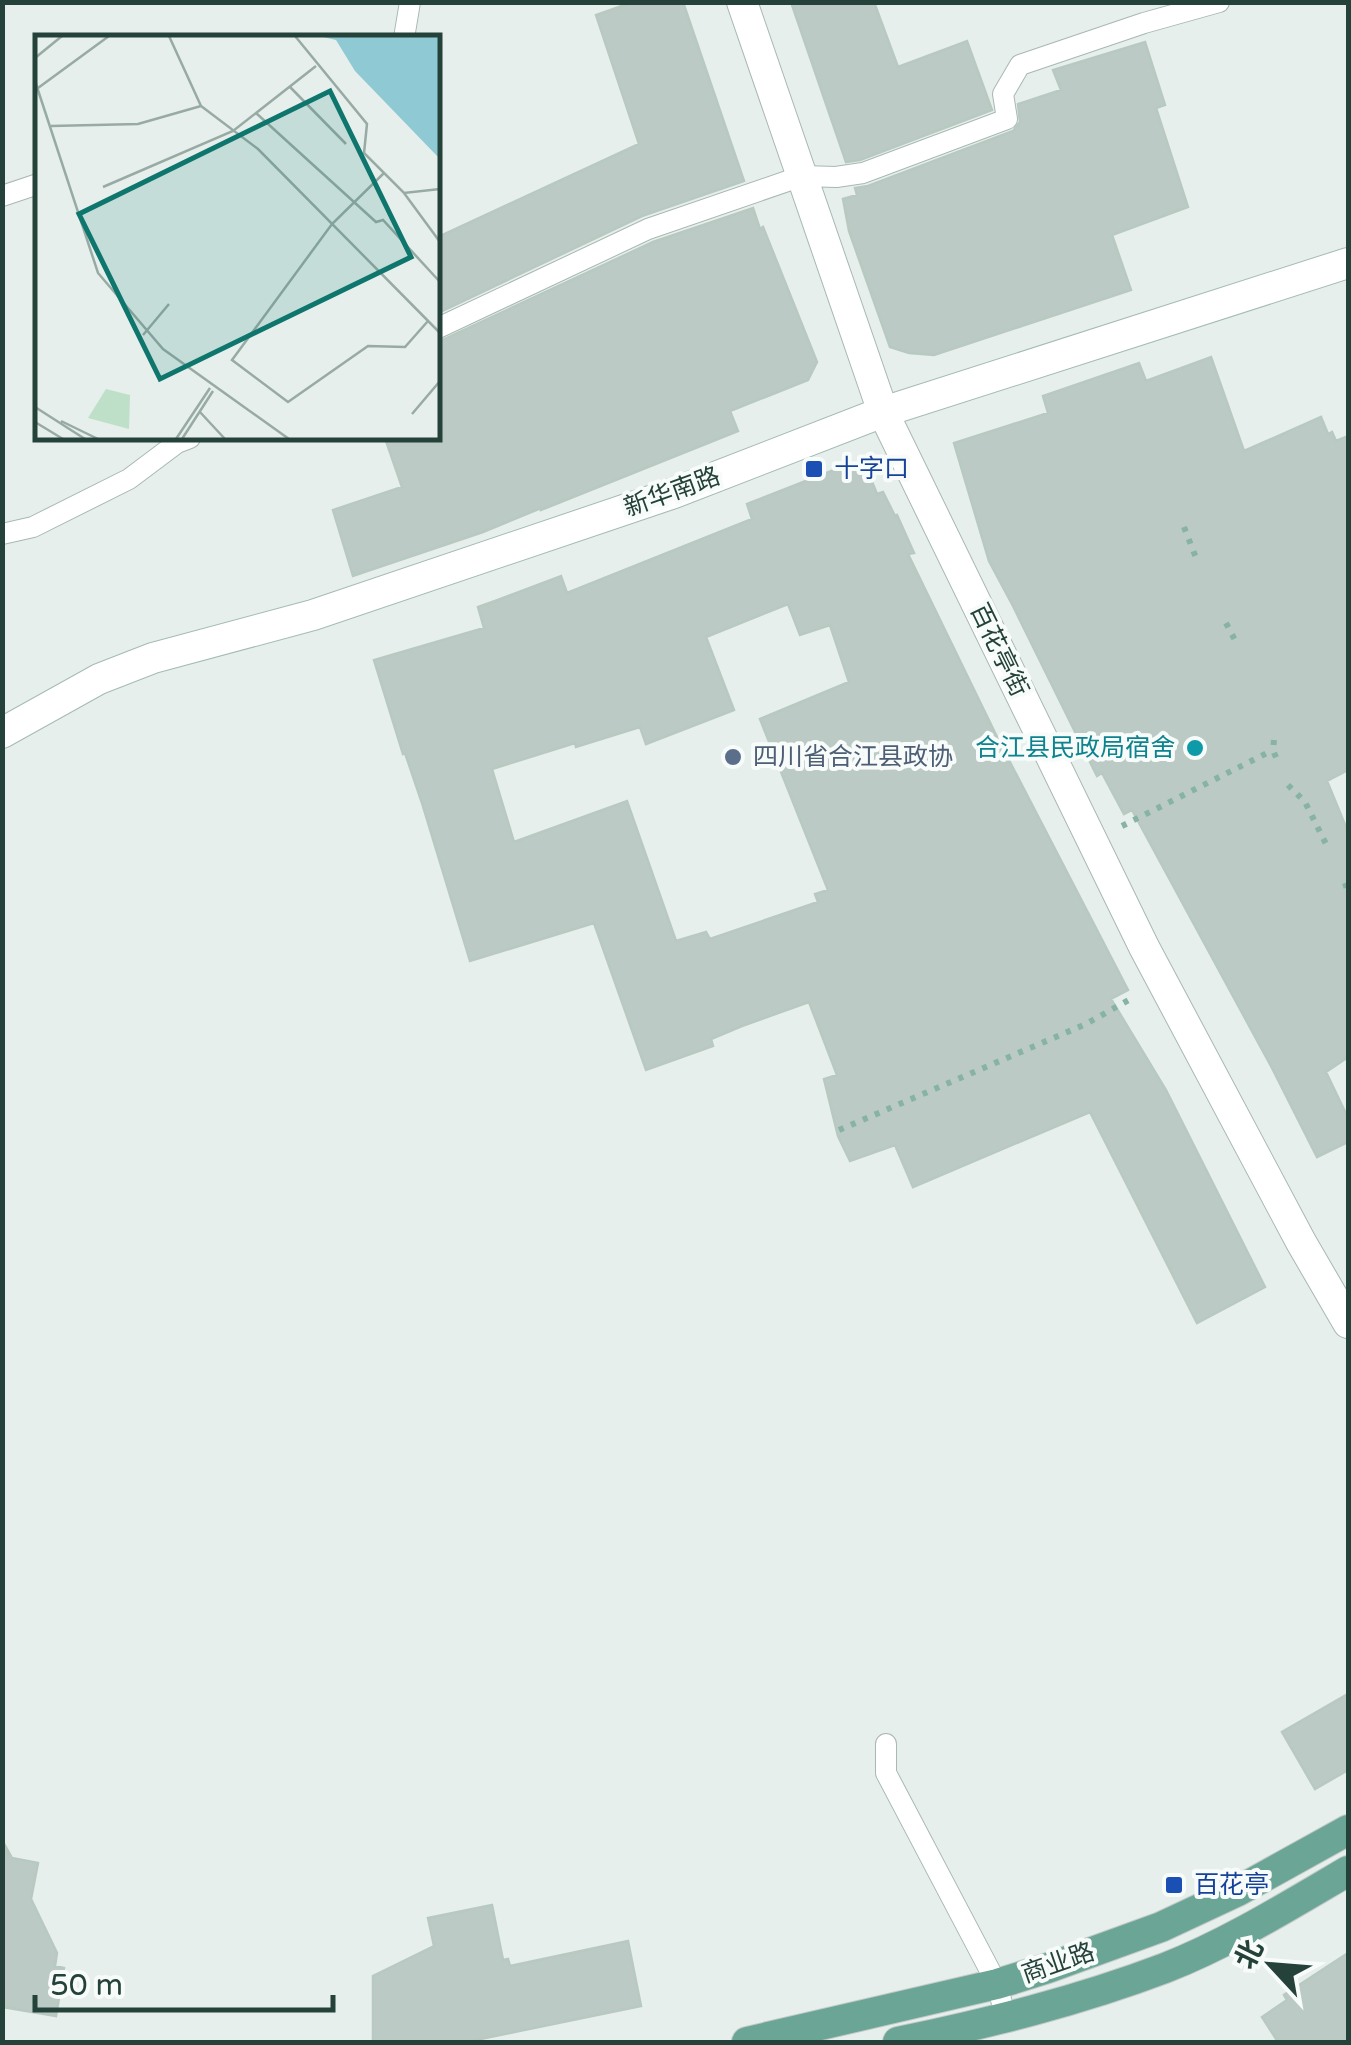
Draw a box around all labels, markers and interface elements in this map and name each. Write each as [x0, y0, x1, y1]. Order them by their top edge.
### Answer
inset map [35, 35, 440, 440]
place label: 十字口 [834, 454, 909, 484]
marker: 十字口 [803, 458, 825, 480]
street label: 新华南路 [620, 461, 724, 523]
street label: 百花亭街 [964, 598, 1034, 702]
place label: 合江县民政局宿舍 [975, 733, 1175, 763]
marker: 合江县民政局宿舍 [1184, 737, 1206, 759]
place label: 四川省合江县政协 [753, 742, 953, 772]
marker: 四川省合江县政协 [722, 746, 744, 768]
place label: 百花亭 [1194, 1870, 1269, 1900]
marker: 百花亭 [1163, 1874, 1185, 1896]
north arrow [1221, 1915, 1321, 2015]
text: 北 [1228, 1934, 1271, 1975]
street label: 商业路 [1018, 1937, 1098, 1989]
scale bar [35, 1950, 332, 2012]
text: 50 m [50, 1967, 123, 2004]

